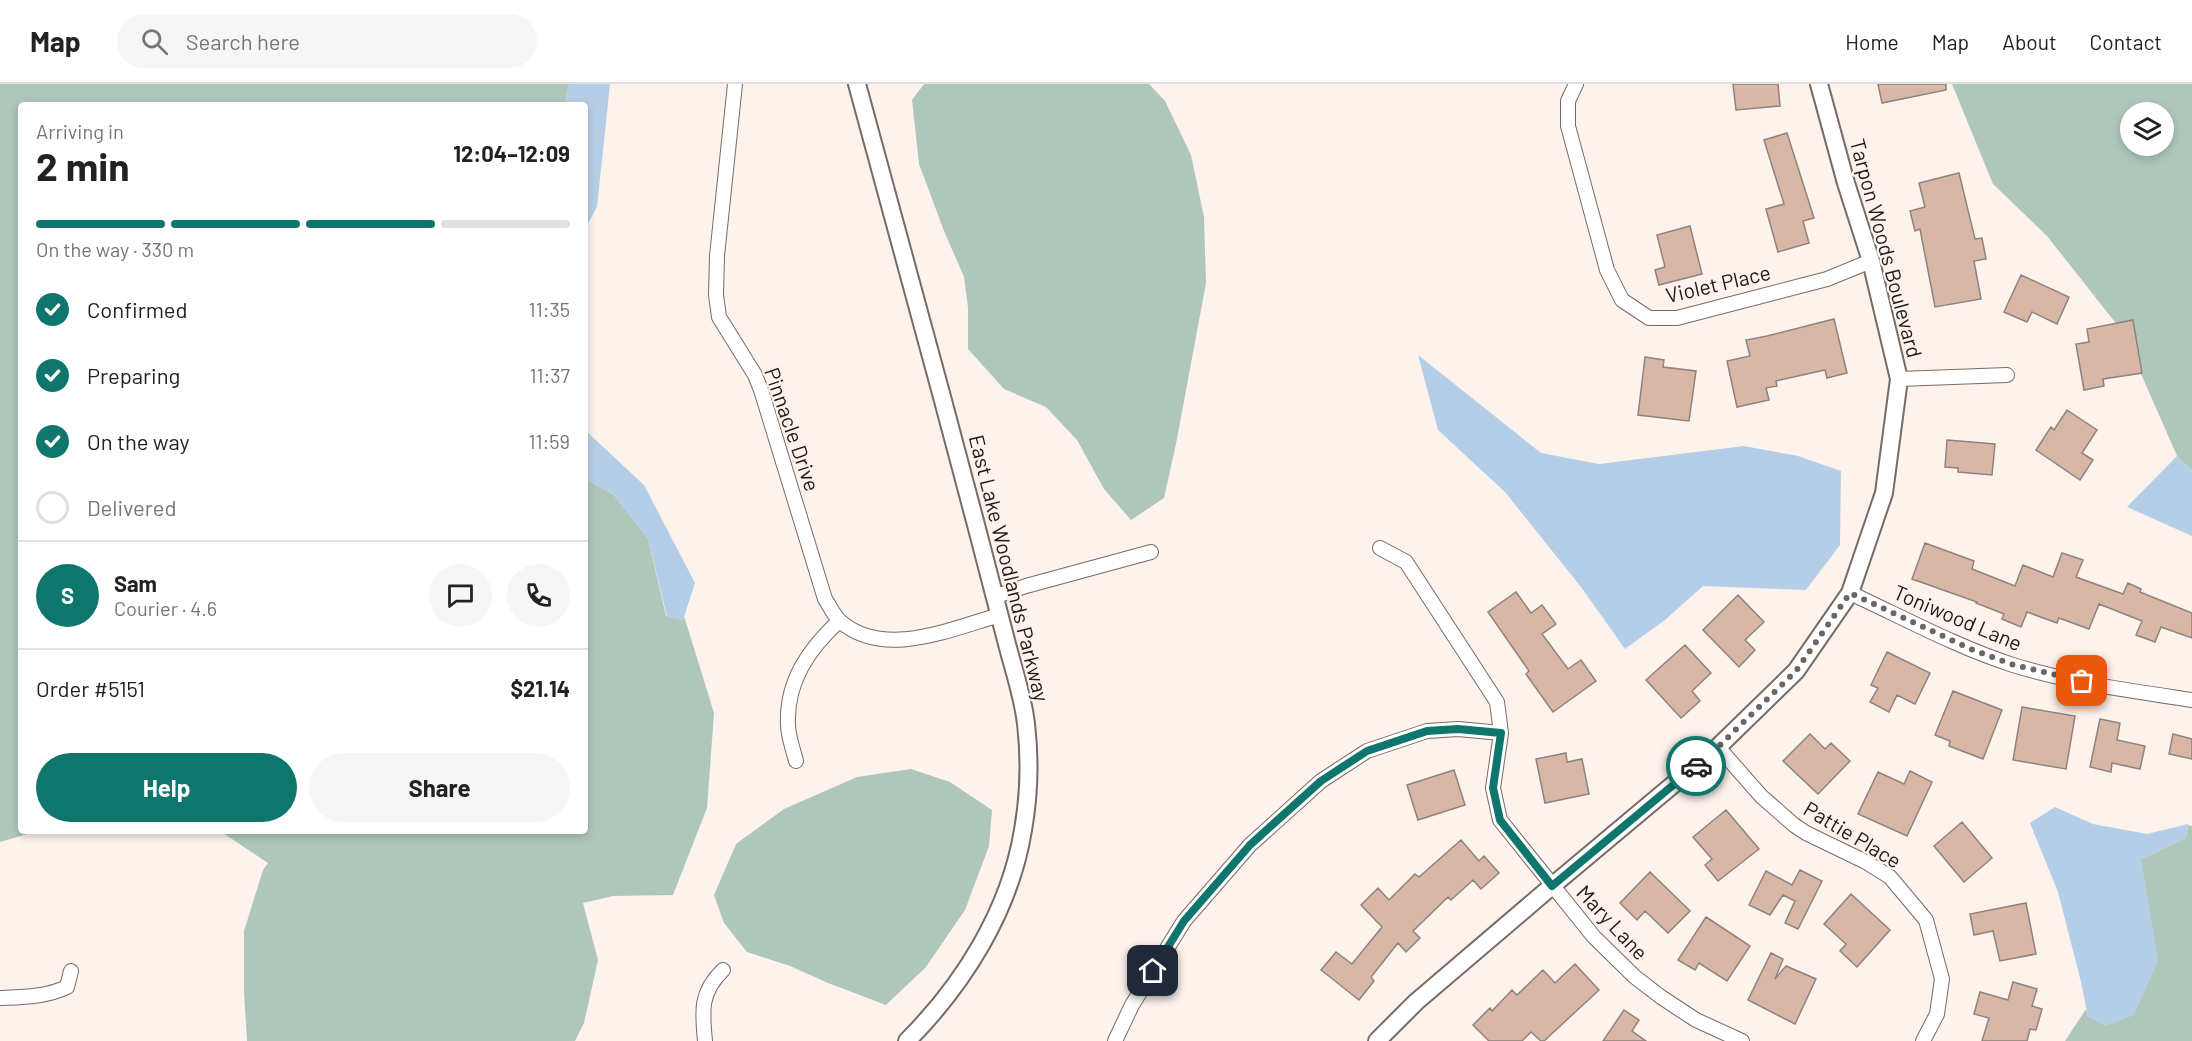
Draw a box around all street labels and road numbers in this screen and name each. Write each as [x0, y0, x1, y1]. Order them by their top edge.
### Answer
street label: Tarpon Woods Boulevard [1846, 136, 1928, 360]
street label: Violet Place [1663, 259, 1773, 307]
street label: Pinnacle Drive [760, 364, 826, 494]
street label: East Lake Woodlands Parkway [965, 432, 1055, 704]
street label: Toniwood Lane [1890, 579, 2026, 655]
street label: Pattie Place [1800, 795, 1906, 873]
street label: Mary Lane [1572, 880, 1654, 964]

